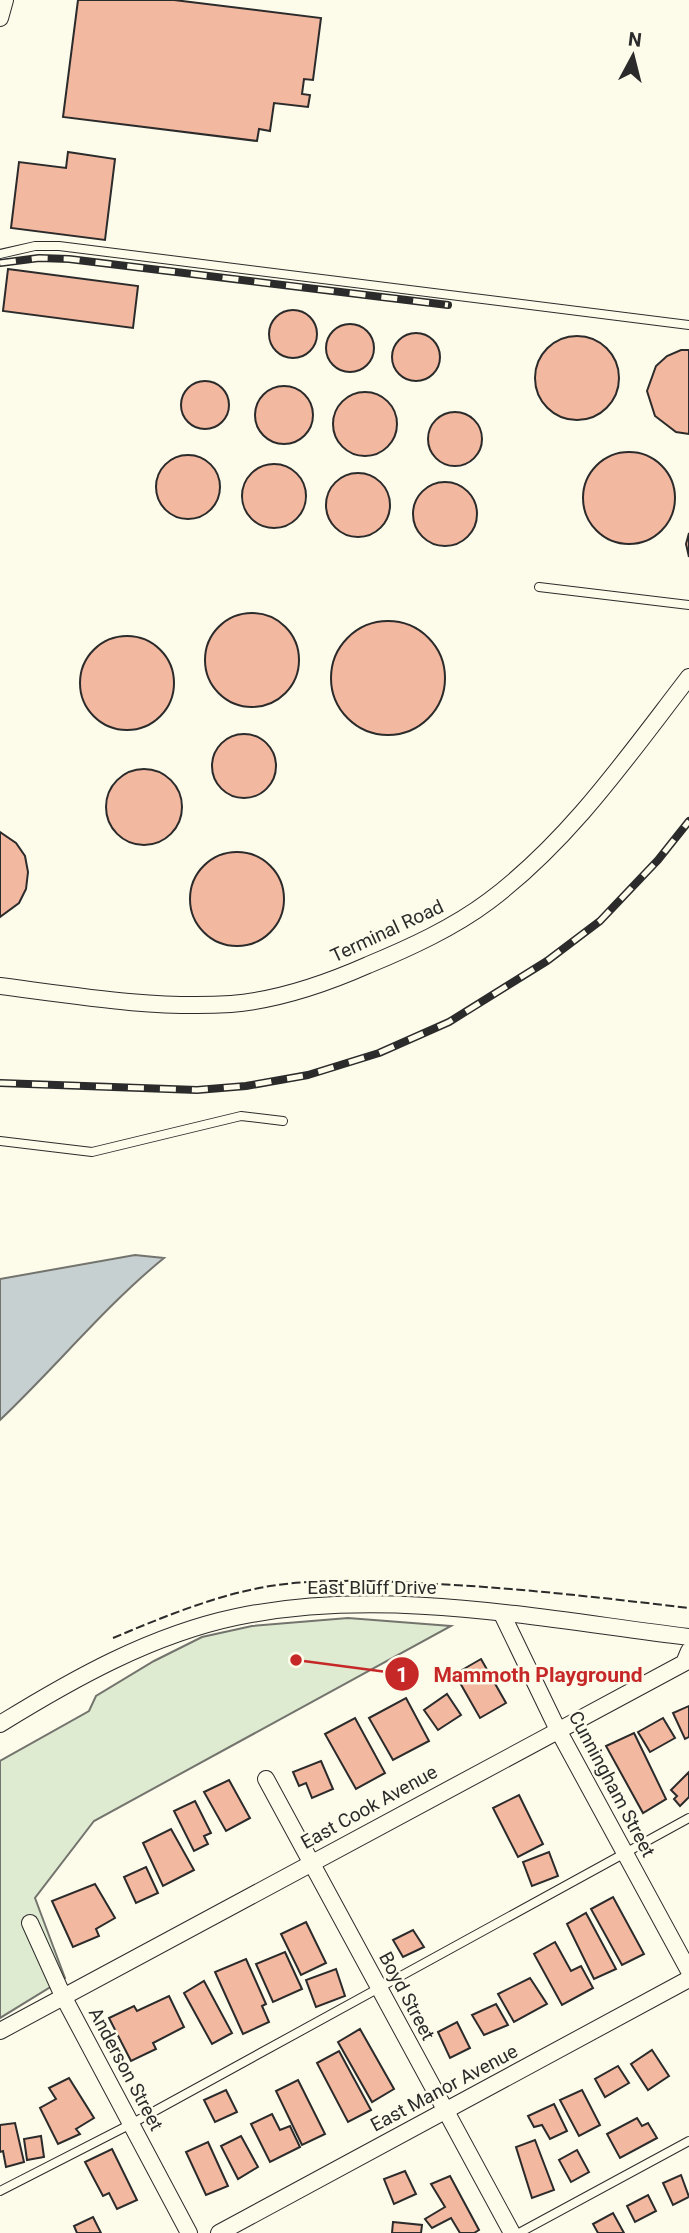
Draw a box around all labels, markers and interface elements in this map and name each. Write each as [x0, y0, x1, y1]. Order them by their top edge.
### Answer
north arrow [598, 21, 668, 91]
text: N [627, 27, 643, 52]
street label: Terminal Road [327, 895, 447, 967]
street label: East Bluff Drive [307, 1576, 437, 1599]
callout: Mammoth Playground [384, 1653, 656, 1695]
text: 1 [396, 1663, 408, 1687]
text: Mammoth Playground [433, 1663, 643, 1687]
street label: Cunningham Street [564, 1707, 660, 1861]
street label: East Cook Avenue [297, 1760, 441, 1854]
street label: Boyd Street [374, 1948, 440, 2044]
street label: Anderson Street [84, 2004, 168, 2134]
street label: East Manor Avenue [366, 2039, 522, 2137]

